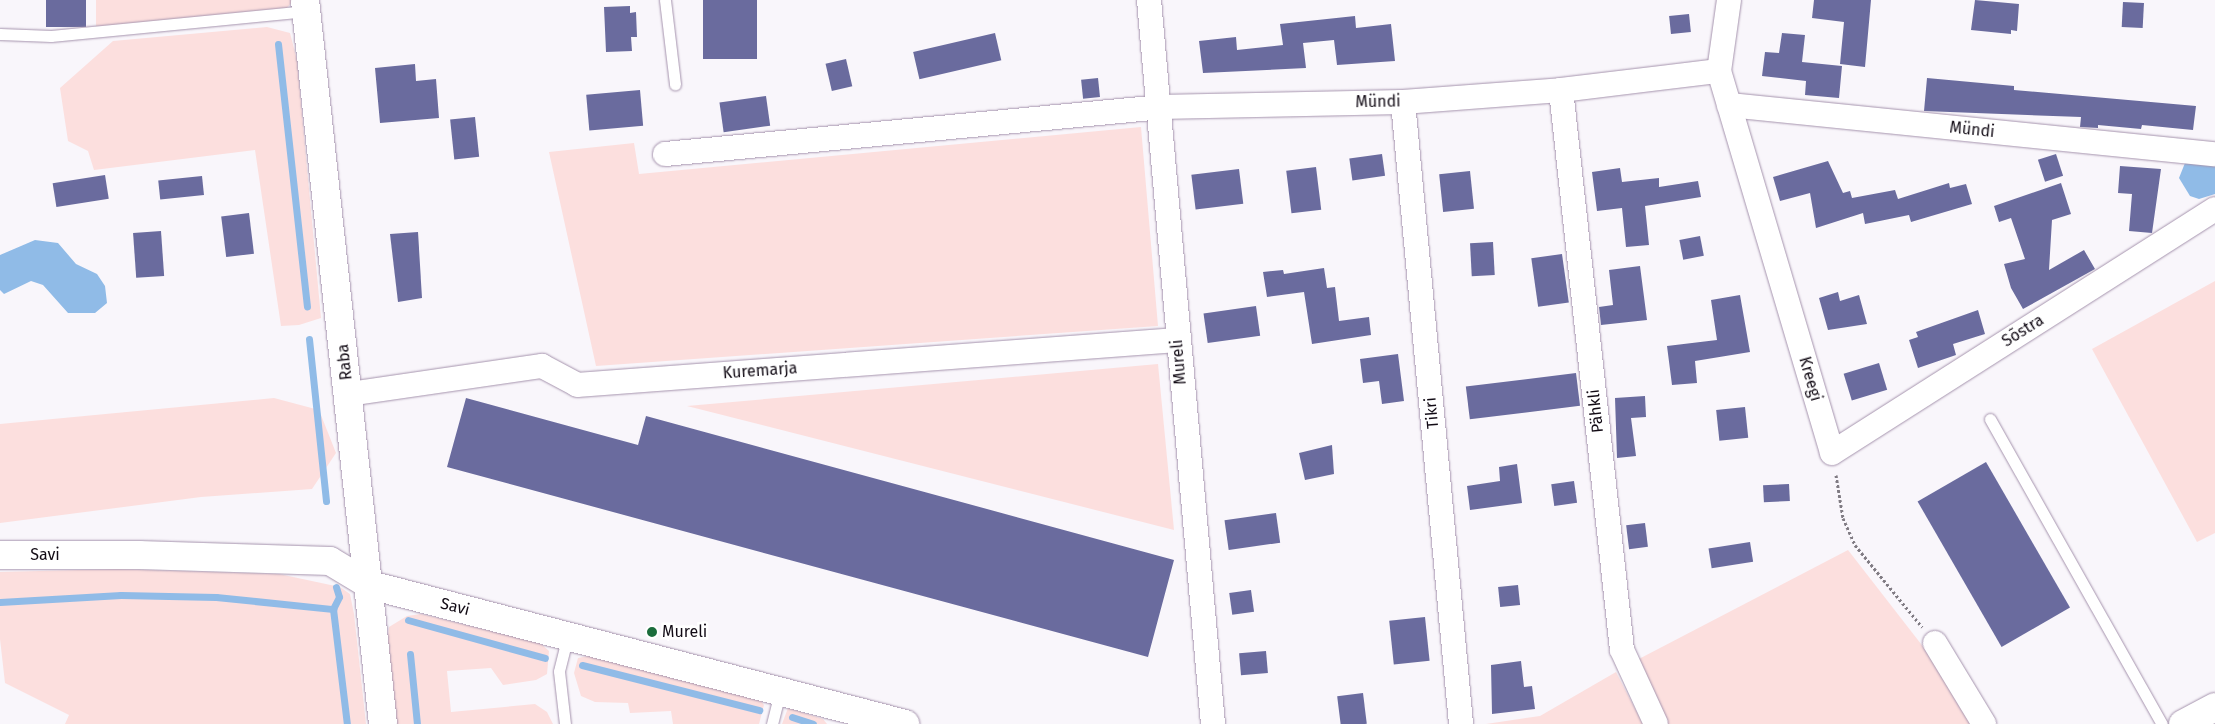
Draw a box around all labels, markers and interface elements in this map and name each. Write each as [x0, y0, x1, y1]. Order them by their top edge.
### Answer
street label: Mündi [1355, 92, 1401, 112]
street label: Mündi [1949, 118, 1995, 142]
street label: Sõstra [1999, 311, 2047, 351]
street label: Mureli [1167, 339, 1191, 385]
street label: Raba [334, 343, 356, 381]
street label: Kreegi [1795, 355, 1825, 403]
street label: Kuremarja [722, 359, 798, 383]
street label: Pähkli [1584, 388, 1608, 434]
street label: Tikri [1421, 396, 1443, 430]
street label: Savi [30, 545, 60, 565]
street label: Savi [438, 594, 472, 620]
place label: Mureli [662, 622, 707, 642]
marker: Mureli [646, 626, 658, 638]

